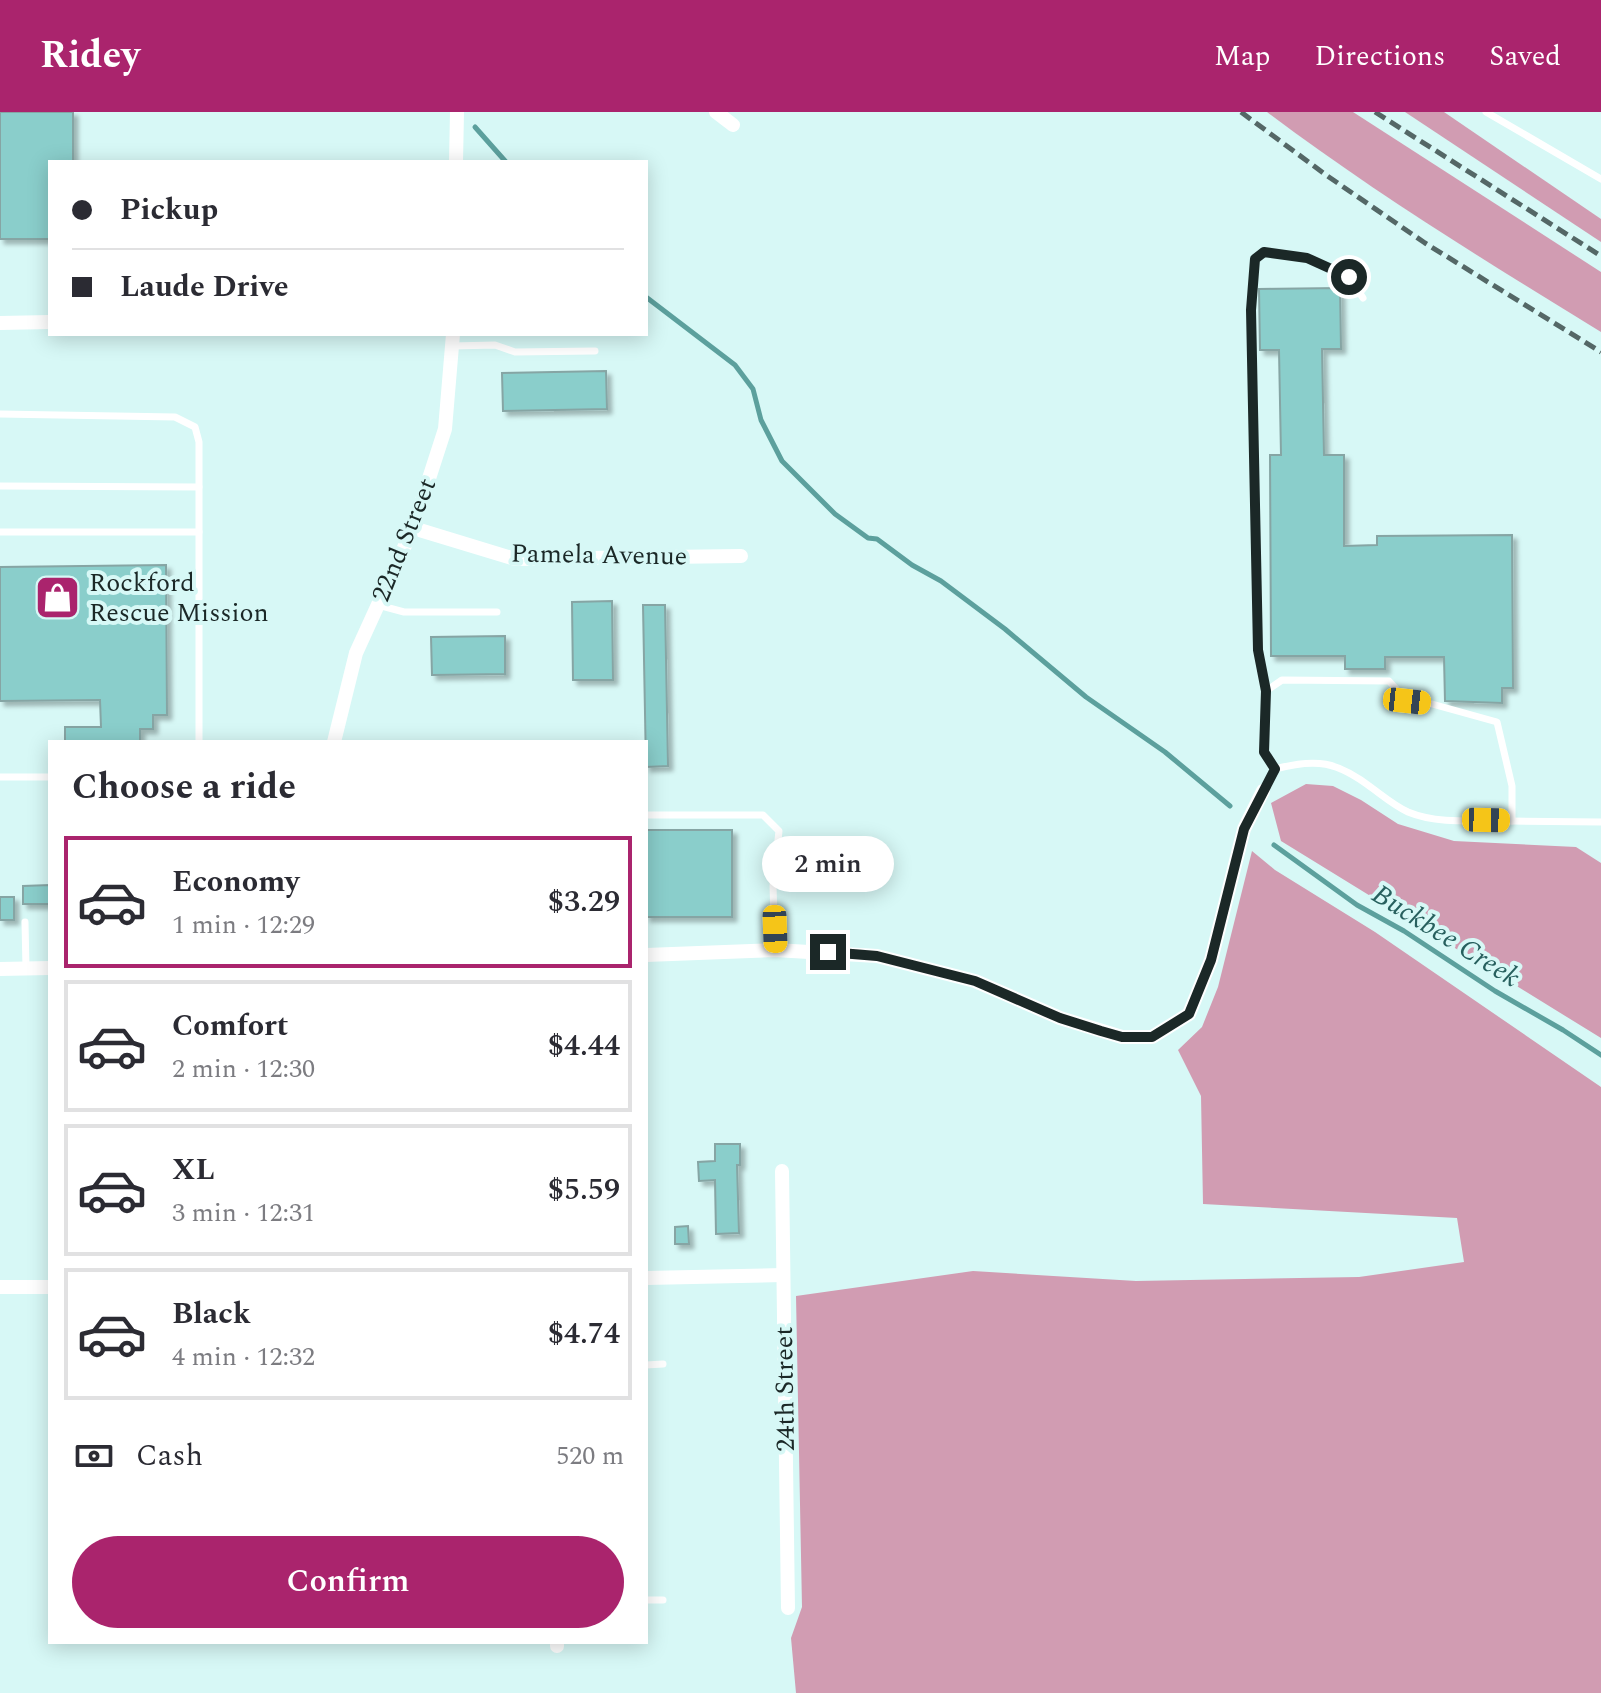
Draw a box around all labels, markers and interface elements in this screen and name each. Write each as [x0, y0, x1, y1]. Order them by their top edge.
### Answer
text: Ridey [40, 27, 140, 85]
text: Map [1214, 35, 1271, 78]
text: Directions [1315, 35, 1445, 78]
text: Saved [1489, 35, 1561, 78]
text: Pickup [120, 187, 218, 233]
route start [1331, 259, 1367, 295]
text: Laude Drive [120, 264, 289, 310]
street label: 22nd Street [361, 472, 447, 608]
street label: Pamela Avenue [510, 533, 688, 577]
place label: Rockford Rescue Mission [89, 563, 269, 633]
shop icon: Rockford Rescue Mission [34, 574, 82, 622]
car [1382, 687, 1432, 715]
text: Choose a ride [72, 760, 296, 815]
car [1462, 808, 1510, 832]
callout: 2 min [762, 836, 894, 892]
text: 2 min [794, 844, 862, 884]
text: Economy [172, 859, 299, 905]
icon: car [76, 866, 148, 938]
water label: Buckbee Creek [1363, 873, 1529, 999]
text: $3.29 [548, 879, 620, 925]
text: 1 min · 12:29 [172, 905, 315, 945]
car [762, 905, 788, 953]
route end [810, 934, 846, 970]
text: Comfort [172, 1003, 288, 1049]
icon: car [76, 1010, 148, 1082]
text: $4.44 [548, 1023, 620, 1069]
text: 2 min · 12:30 [172, 1049, 315, 1089]
text: XL [172, 1147, 215, 1193]
icon: car [76, 1154, 148, 1226]
text: $5.59 [548, 1167, 620, 1213]
text: 3 min · 12:31 [172, 1193, 315, 1233]
text: Black [172, 1291, 251, 1337]
icon: car [76, 1298, 148, 1370]
text: $4.74 [548, 1311, 620, 1357]
street label: 24th Street [764, 1326, 806, 1452]
text: 4 min · 12:32 [172, 1337, 315, 1377]
text: Cash [136, 1433, 203, 1479]
icon: cash [72, 1434, 116, 1478]
text: 520 m [556, 1436, 624, 1476]
button: Confirm [72, 1536, 624, 1628]

